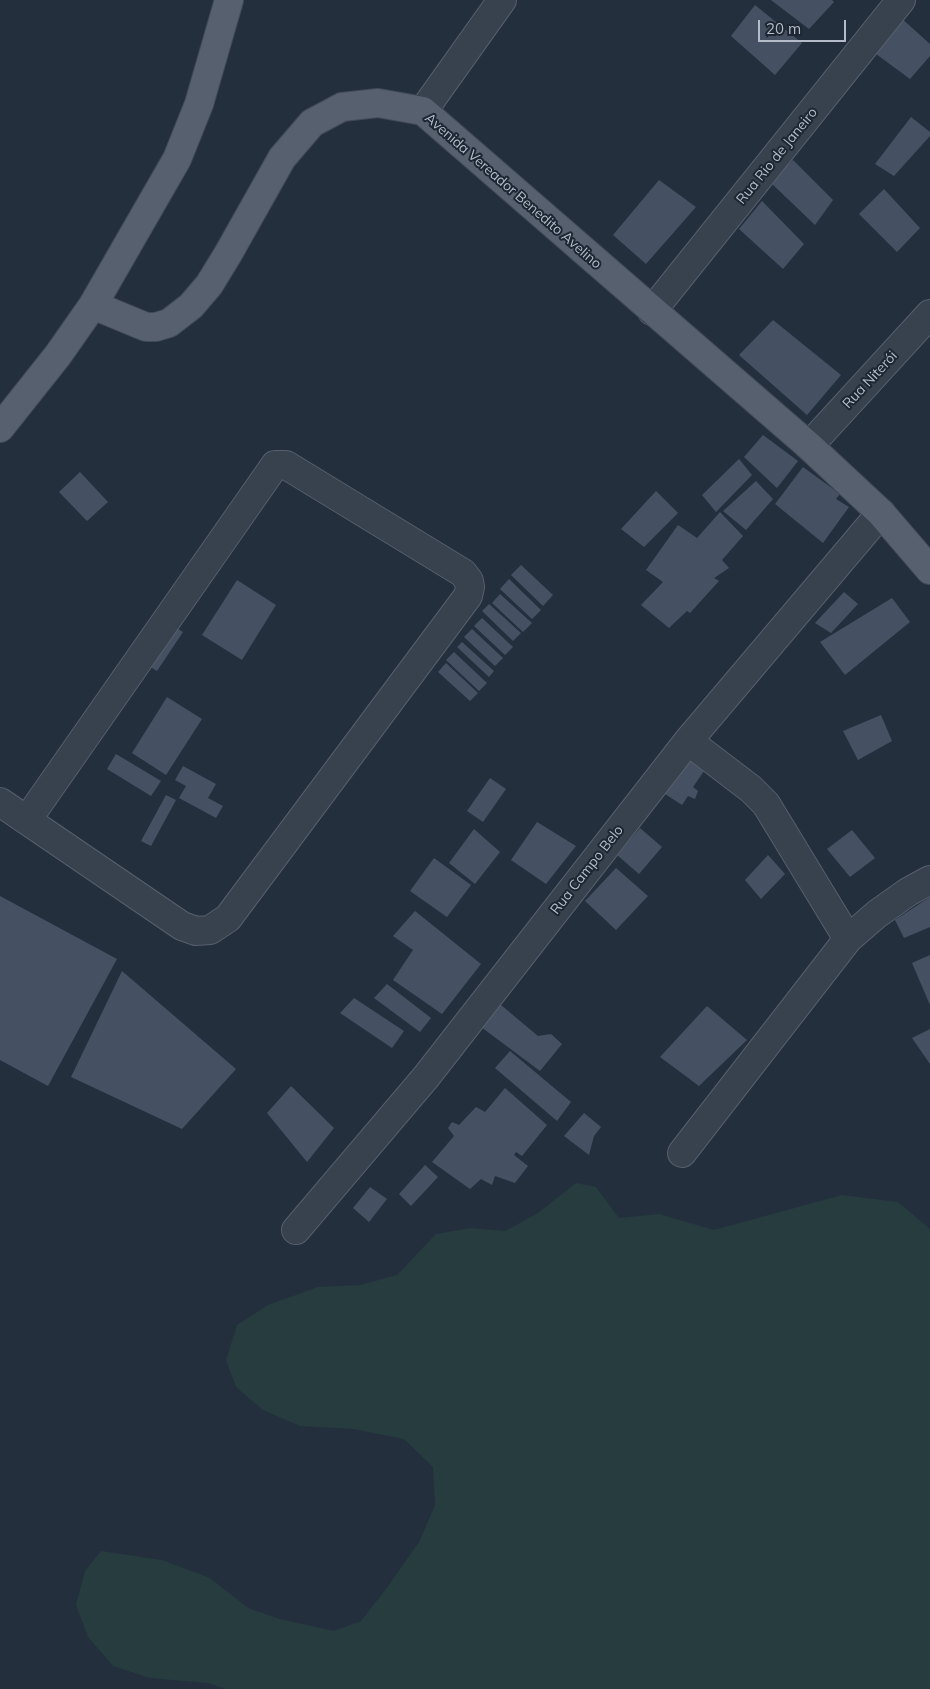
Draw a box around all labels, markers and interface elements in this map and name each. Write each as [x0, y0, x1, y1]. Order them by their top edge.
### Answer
scale bar [760, 10, 848, 42]
text: 20 m [766, 19, 801, 38]
street label: Rua Rio de Janeiro [733, 104, 821, 208]
street label: Avenida Vereador Benedito Avelino [421, 110, 605, 272]
street label: Rua Niterói [839, 348, 901, 412]
street label: Rua Campo Belo [547, 822, 627, 918]

